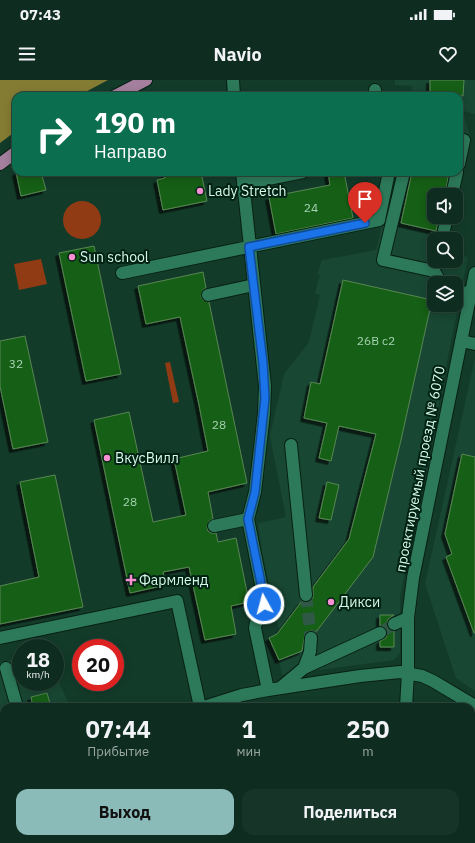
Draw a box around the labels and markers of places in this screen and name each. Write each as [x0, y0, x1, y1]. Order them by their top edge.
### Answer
place label: Lady Stretch [208, 182, 287, 200]
pin [348, 182, 382, 223]
marker: Lady Stretch [195, 186, 205, 196]
place label: Sun school [80, 248, 149, 266]
marker: Sun school [67, 252, 77, 262]
place label: ВкусВилл [115, 449, 179, 467]
marker: ВкусВилл [102, 453, 112, 463]
place label: Фармленд [139, 571, 208, 589]
marker: Фармленд [126, 575, 136, 585]
place label: Дикси [339, 593, 380, 611]
marker: Дикси [326, 597, 336, 607]

